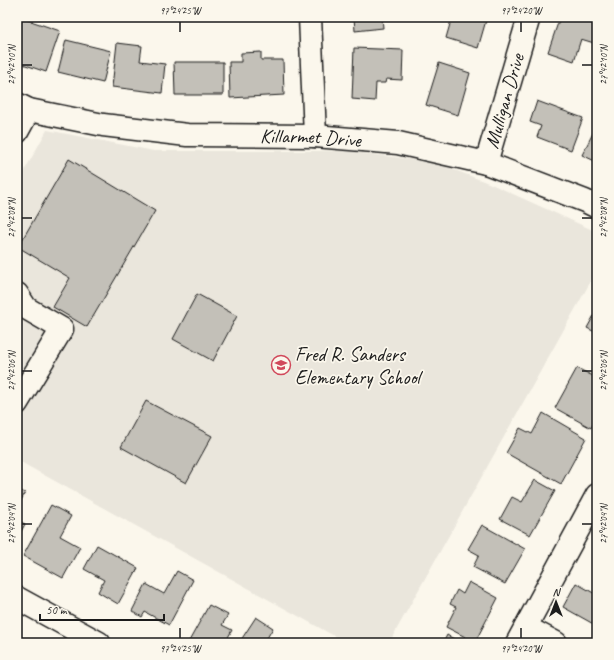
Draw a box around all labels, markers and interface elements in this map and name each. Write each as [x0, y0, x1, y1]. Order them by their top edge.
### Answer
text: 97°24'25"W [160, 4, 202, 17]
text: 97°24'20"W [501, 4, 543, 17]
text: 27°42'10"N [5, 43, 18, 85]
text: 27°42'10"N [597, 43, 610, 85]
street label: Mulligan Drive [479, 50, 530, 151]
street label: Killarmet Drive [260, 124, 363, 153]
text: 27°42'08"N [5, 196, 18, 238]
text: 27°42'08"N [597, 196, 610, 238]
place label: Fred R. Sanders Elementary School [295, 342, 423, 390]
text: 27°42'06"N [5, 349, 18, 391]
text: 27°42'06"N [597, 349, 610, 391]
school or university icon: Fred R. Sanders Elementary School [270, 354, 292, 376]
text: 27°42'04"N [5, 502, 18, 544]
text: 27°42'04"N [597, 502, 610, 544]
north arrow [536, 582, 576, 622]
text: N [553, 585, 562, 599]
scale bar [40, 596, 164, 622]
text: 50 m [46, 602, 68, 618]
text: 97°24'25"W [160, 642, 202, 655]
text: 97°24'20"W [501, 642, 543, 655]

